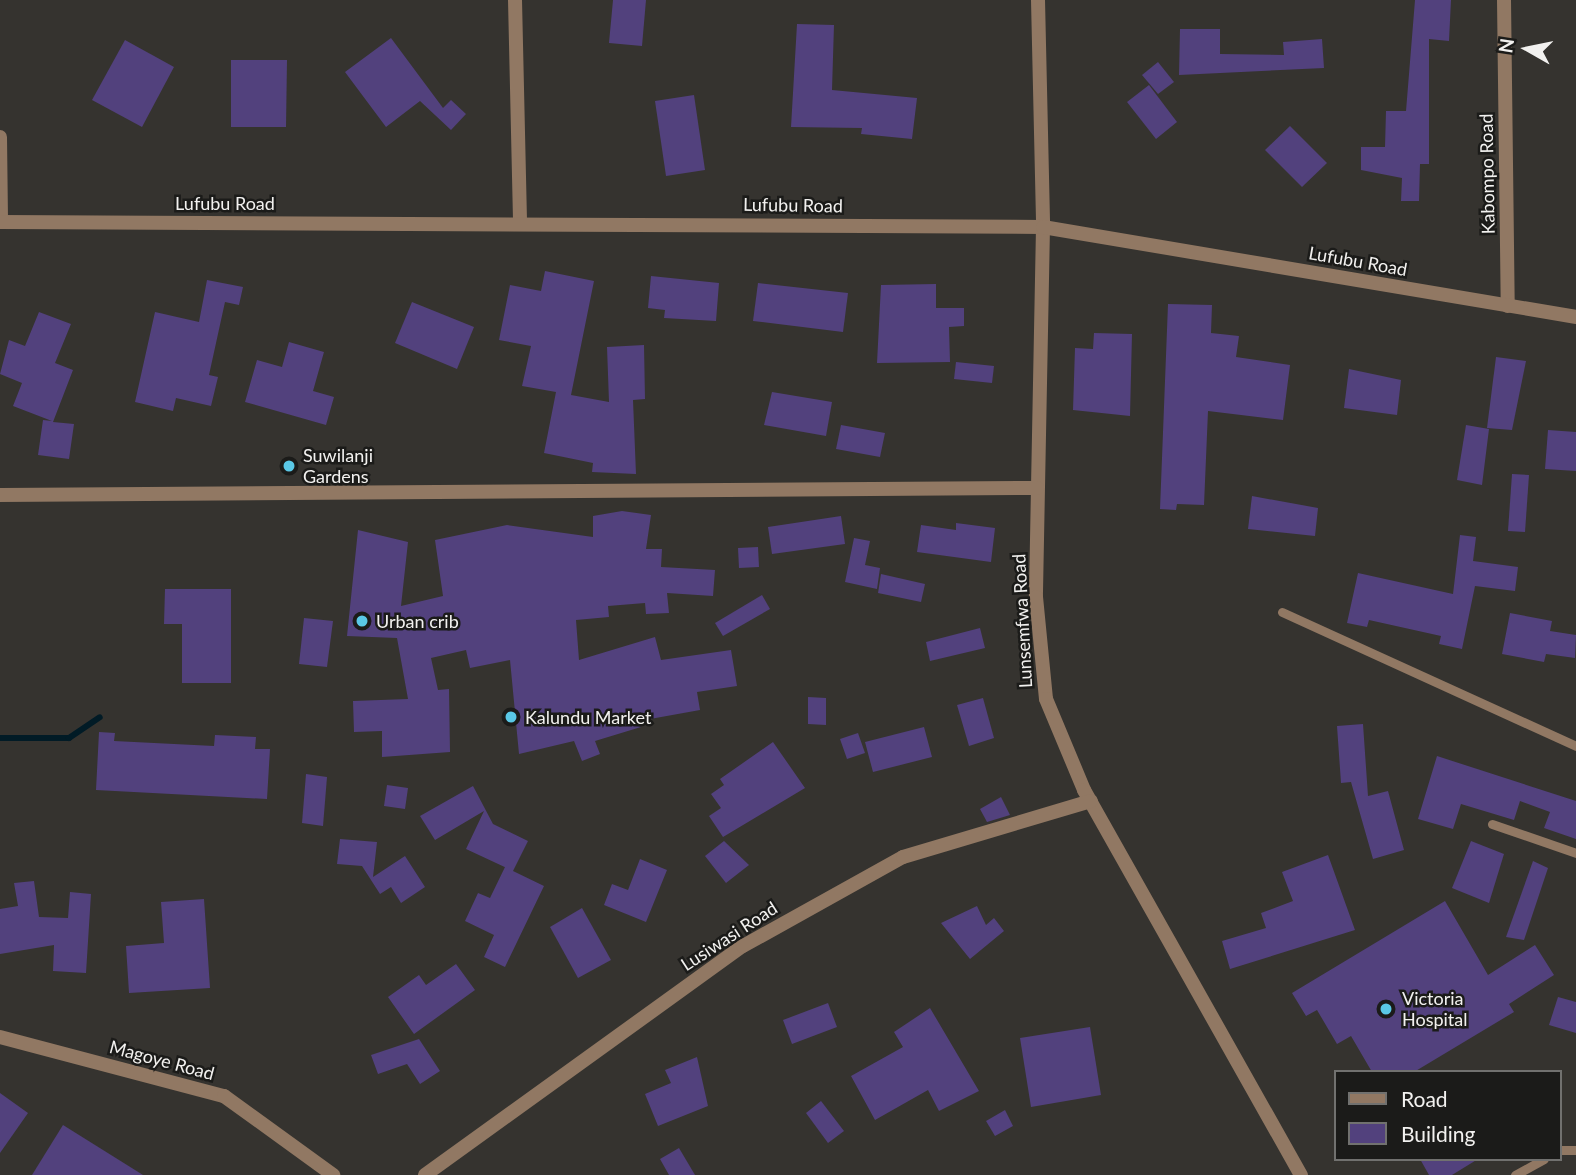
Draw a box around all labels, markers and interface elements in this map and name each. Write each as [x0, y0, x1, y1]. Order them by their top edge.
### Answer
north arrow [1492, 14, 1562, 84]
text: N [1493, 37, 1518, 55]
street label: Kabompo Road [1475, 113, 1499, 235]
street label: Lufubu Road [175, 192, 275, 214]
street label: Lufubu Road [743, 193, 843, 217]
street label: Lufubu Road [1307, 242, 1409, 280]
place label: Suwilanji Gardens [303, 445, 373, 488]
marker: Suwilanji Gardens [281, 458, 297, 474]
street label: Lunsemfwa Road [1008, 553, 1036, 689]
place label: Urban crib [376, 610, 459, 632]
marker: Urban crib [354, 613, 370, 629]
place label: Kalundu Market [525, 706, 651, 728]
marker: Kalundu Market [503, 709, 519, 725]
street label: Lusiwasi Road [677, 897, 781, 975]
place label: Victoria Hospital [1402, 988, 1468, 1030]
marker: Victoria Hospital [1376, 999, 1396, 1019]
street label: Magoye Road [107, 1036, 217, 1084]
legend [1334, 1070, 1562, 1161]
text: Road [1401, 1086, 1448, 1111]
text: Building [1401, 1121, 1476, 1146]

